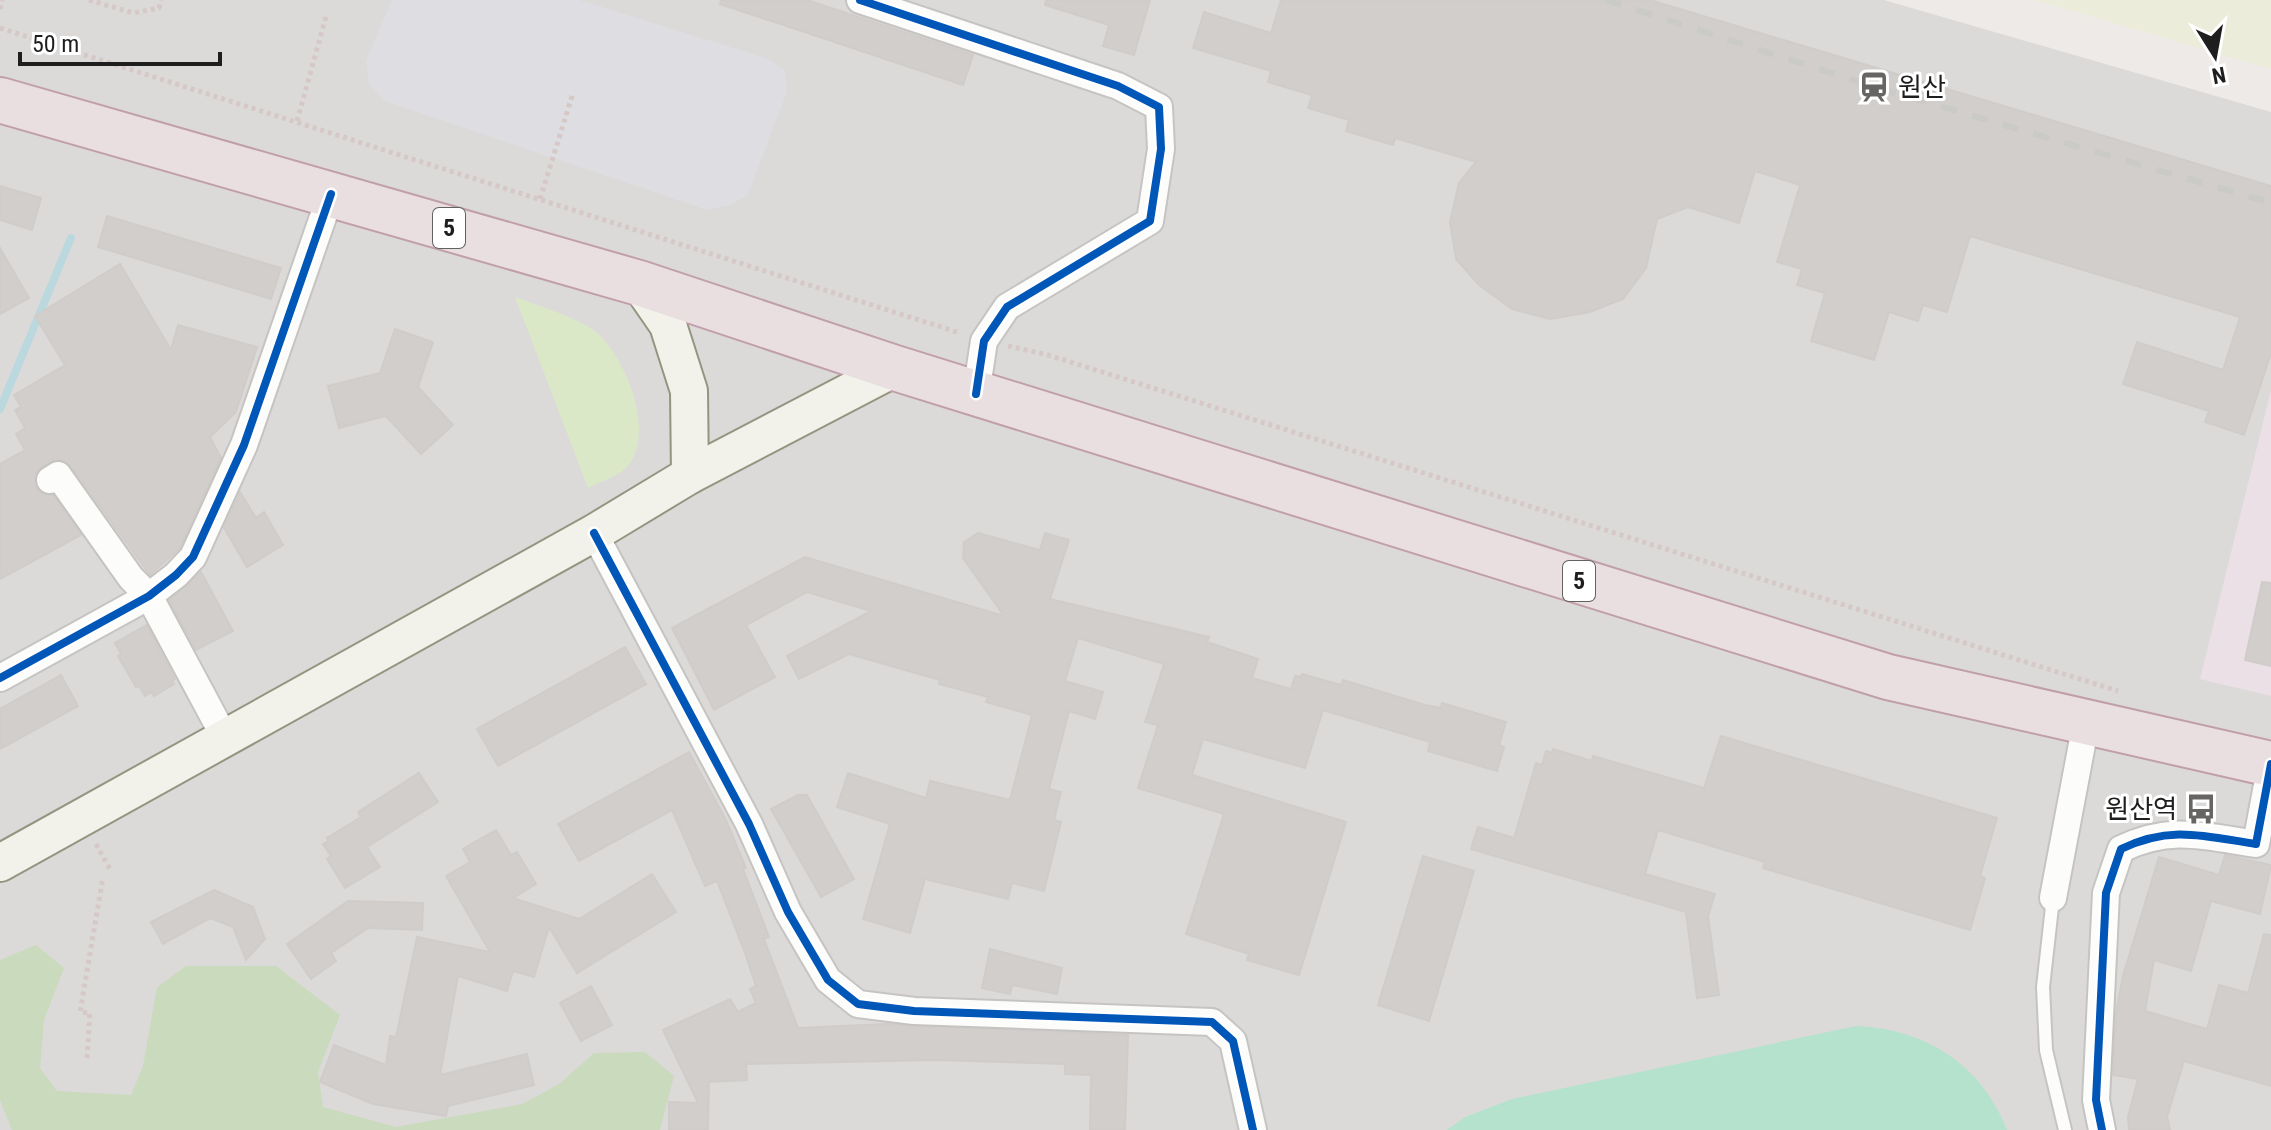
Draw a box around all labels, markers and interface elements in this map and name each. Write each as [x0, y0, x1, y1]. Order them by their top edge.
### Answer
scale bar [20, 16, 220, 66]
north arrow [2175, 16, 2255, 96]
text: 50 m [32, 30, 79, 58]
text: N [2210, 62, 2228, 89]
station icon: 원산 [1857, 70, 1891, 104]
place label: 원산 [1898, 72, 1946, 102]
road number: 5 [433, 208, 465, 248]
road number: 5 [1563, 561, 1595, 601]
bus stop icon: 원산역 [2184, 792, 2218, 826]
place label: 원산역 [2105, 794, 2177, 824]

